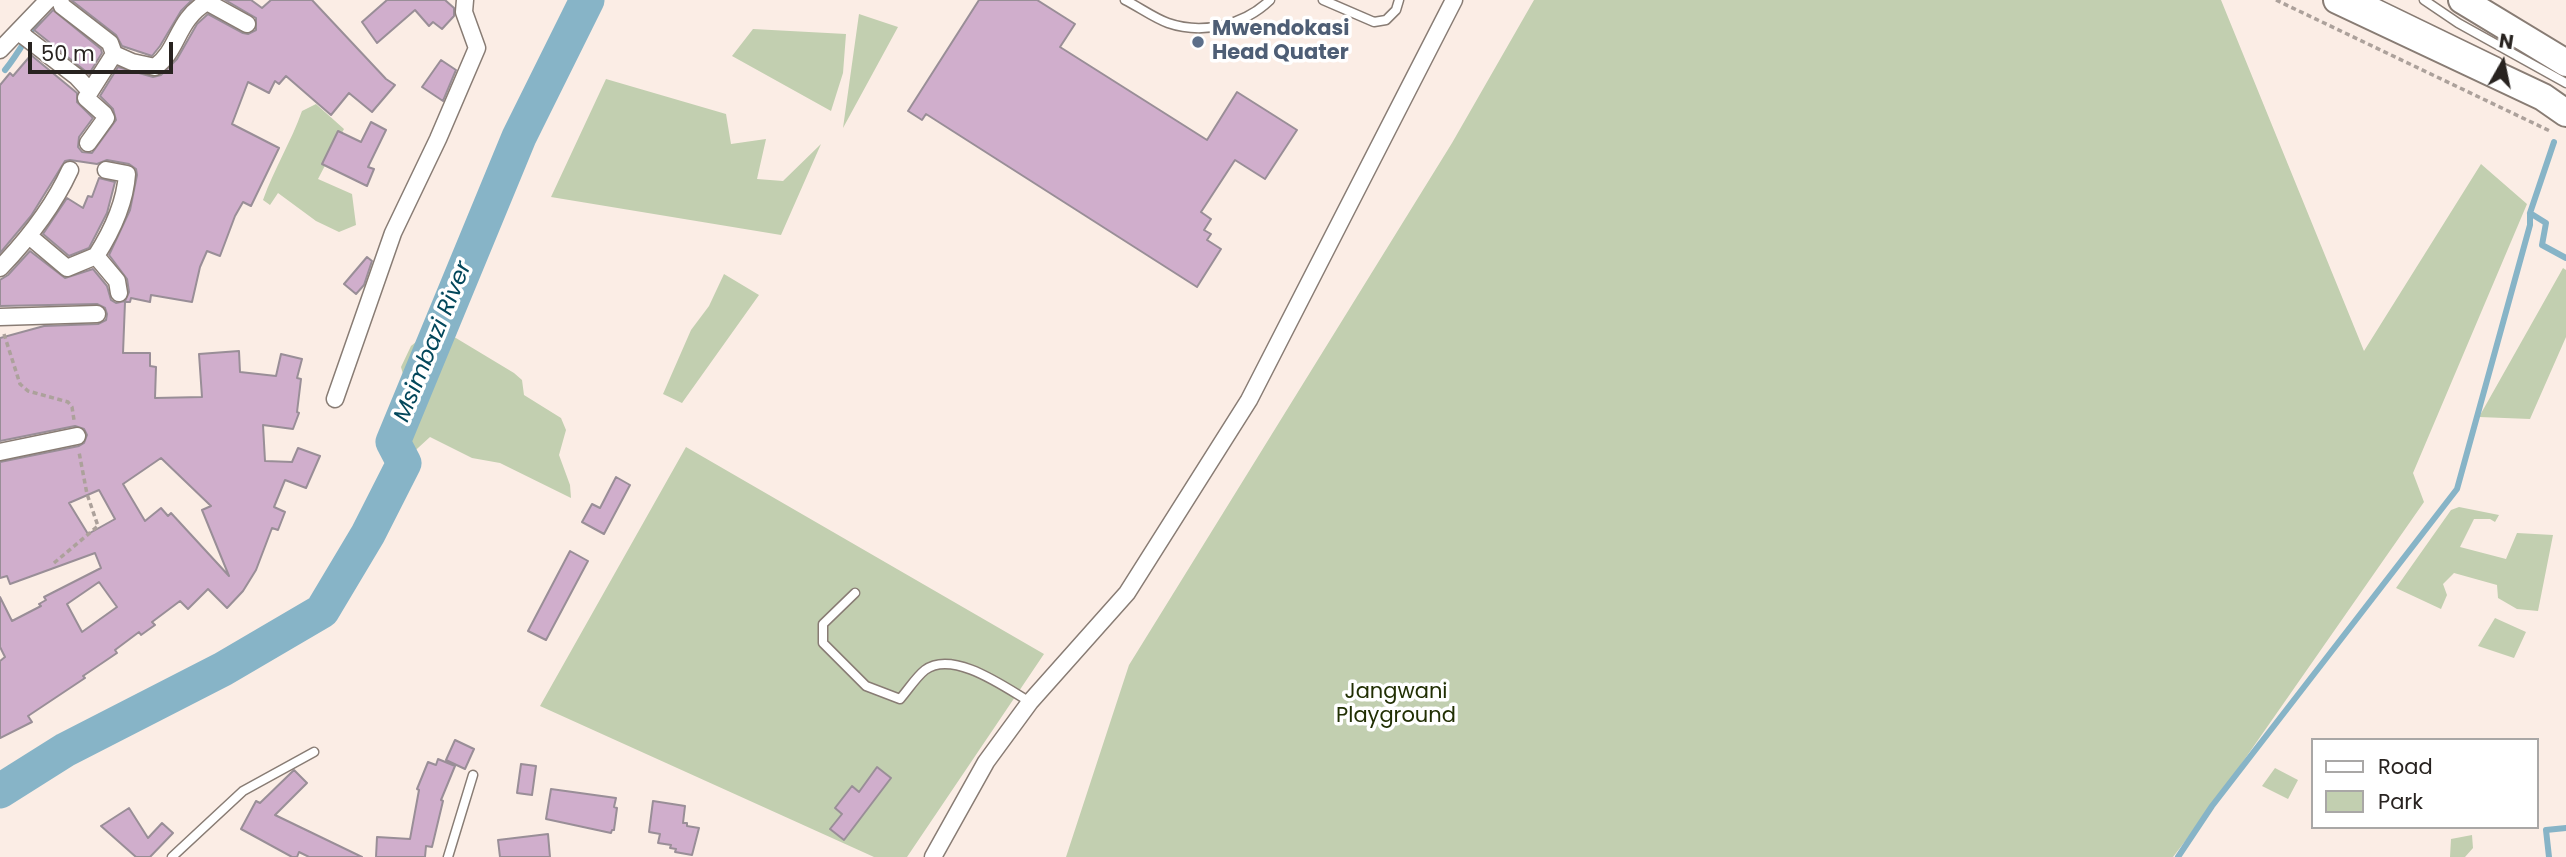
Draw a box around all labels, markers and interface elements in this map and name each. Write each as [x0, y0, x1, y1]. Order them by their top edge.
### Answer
place label: Mwendokasi Head Quater [1212, 17, 1349, 67]
text: N [2497, 27, 2516, 56]
scale bar [32, 28, 177, 72]
north arrow [2468, 28, 2538, 98]
marker: Mwendokasi Head Quater [1190, 34, 1206, 50]
text: 50 m [41, 39, 95, 68]
water label: Msimbazi River [389, 258, 479, 426]
park label: Jangwani Playground [1336, 680, 1456, 730]
legend [2310, 738, 2538, 829]
text: Road [2378, 752, 2433, 781]
text: Park [2378, 787, 2423, 816]

